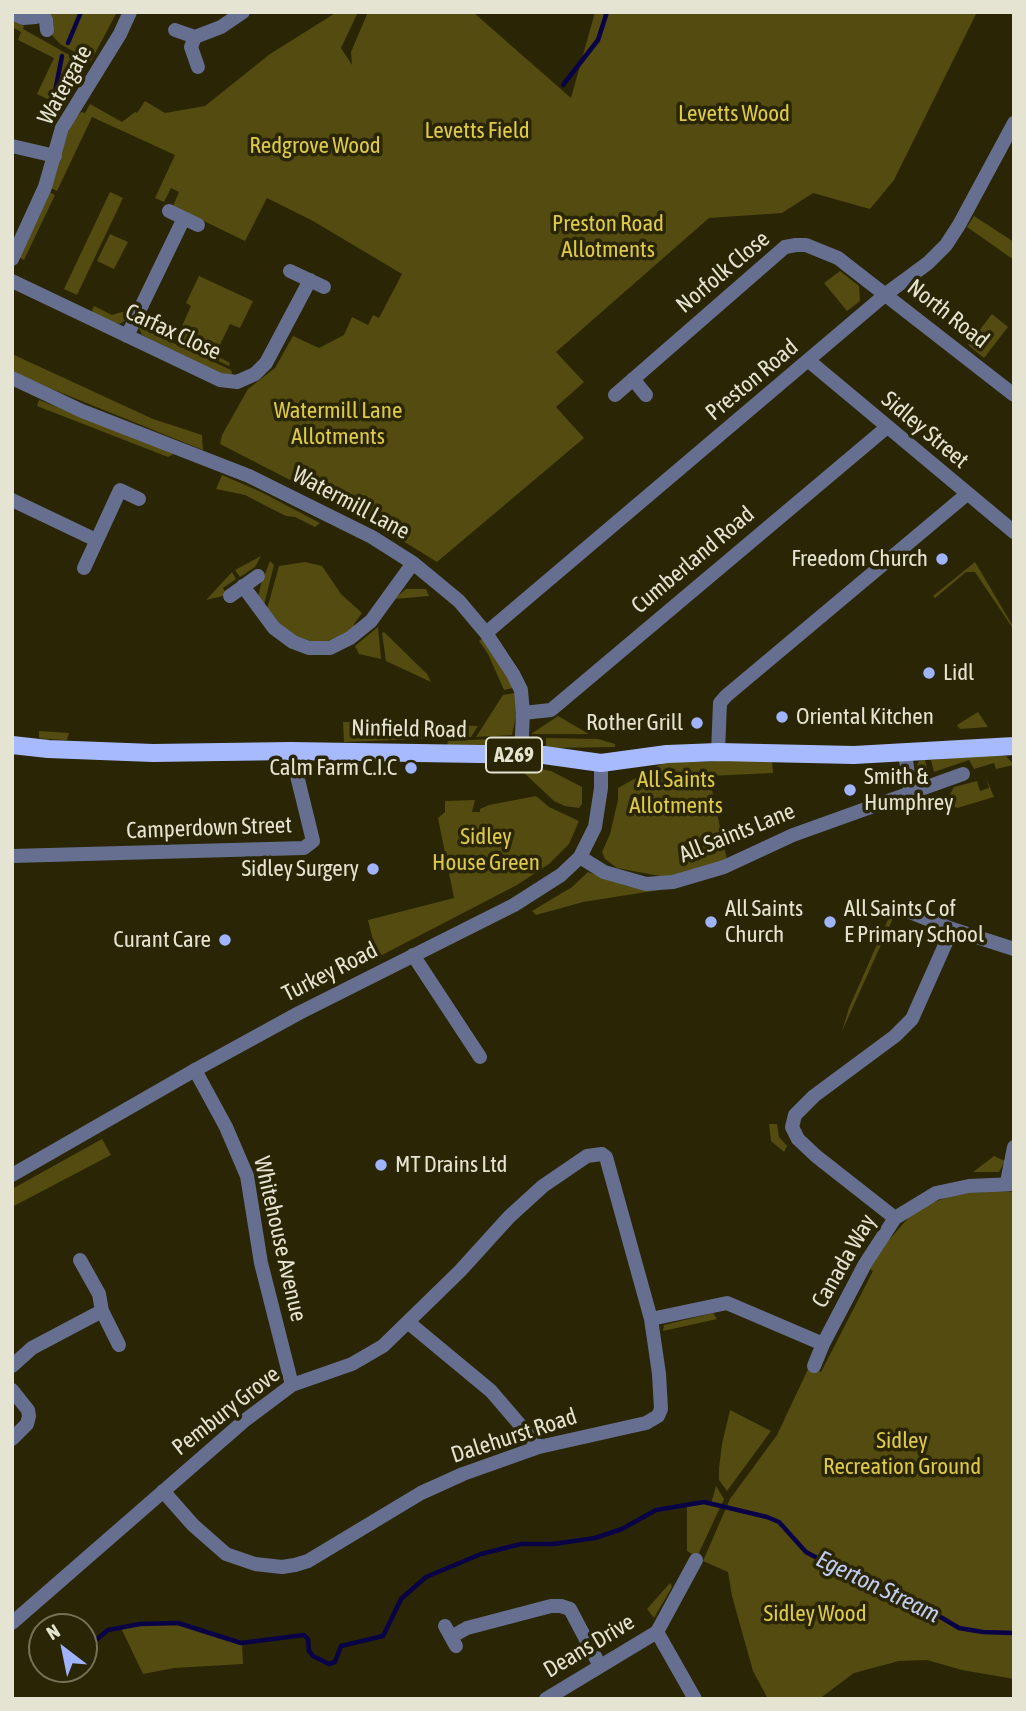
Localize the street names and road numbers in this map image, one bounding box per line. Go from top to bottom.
street label: Watergate [32,40,98,130]
street label: Norfolk Close [671,225,775,319]
street label: North Road [902,274,994,354]
street label: Carfax Close [121,298,225,366]
street label: Preston Road [700,333,804,427]
street label: Sidley Street [876,386,974,474]
street label: Watermill Lane [288,461,414,545]
street label: Cumberland Road [626,501,760,619]
street label: Ninfield Road [351,714,467,744]
road number: A269 [486,738,542,772]
street label: All Saints Lane [675,797,799,869]
street label: Camperdown Street [126,811,292,845]
street label: Turkey Road [278,936,382,1008]
street label: Whitehouse Avenue [248,1154,312,1324]
street label: Canada Way [806,1209,882,1313]
street label: Pembury Grove [167,1361,285,1461]
street label: Dalehurst Road [448,1403,580,1469]
street label: Deans Drive [539,1608,639,1684]

